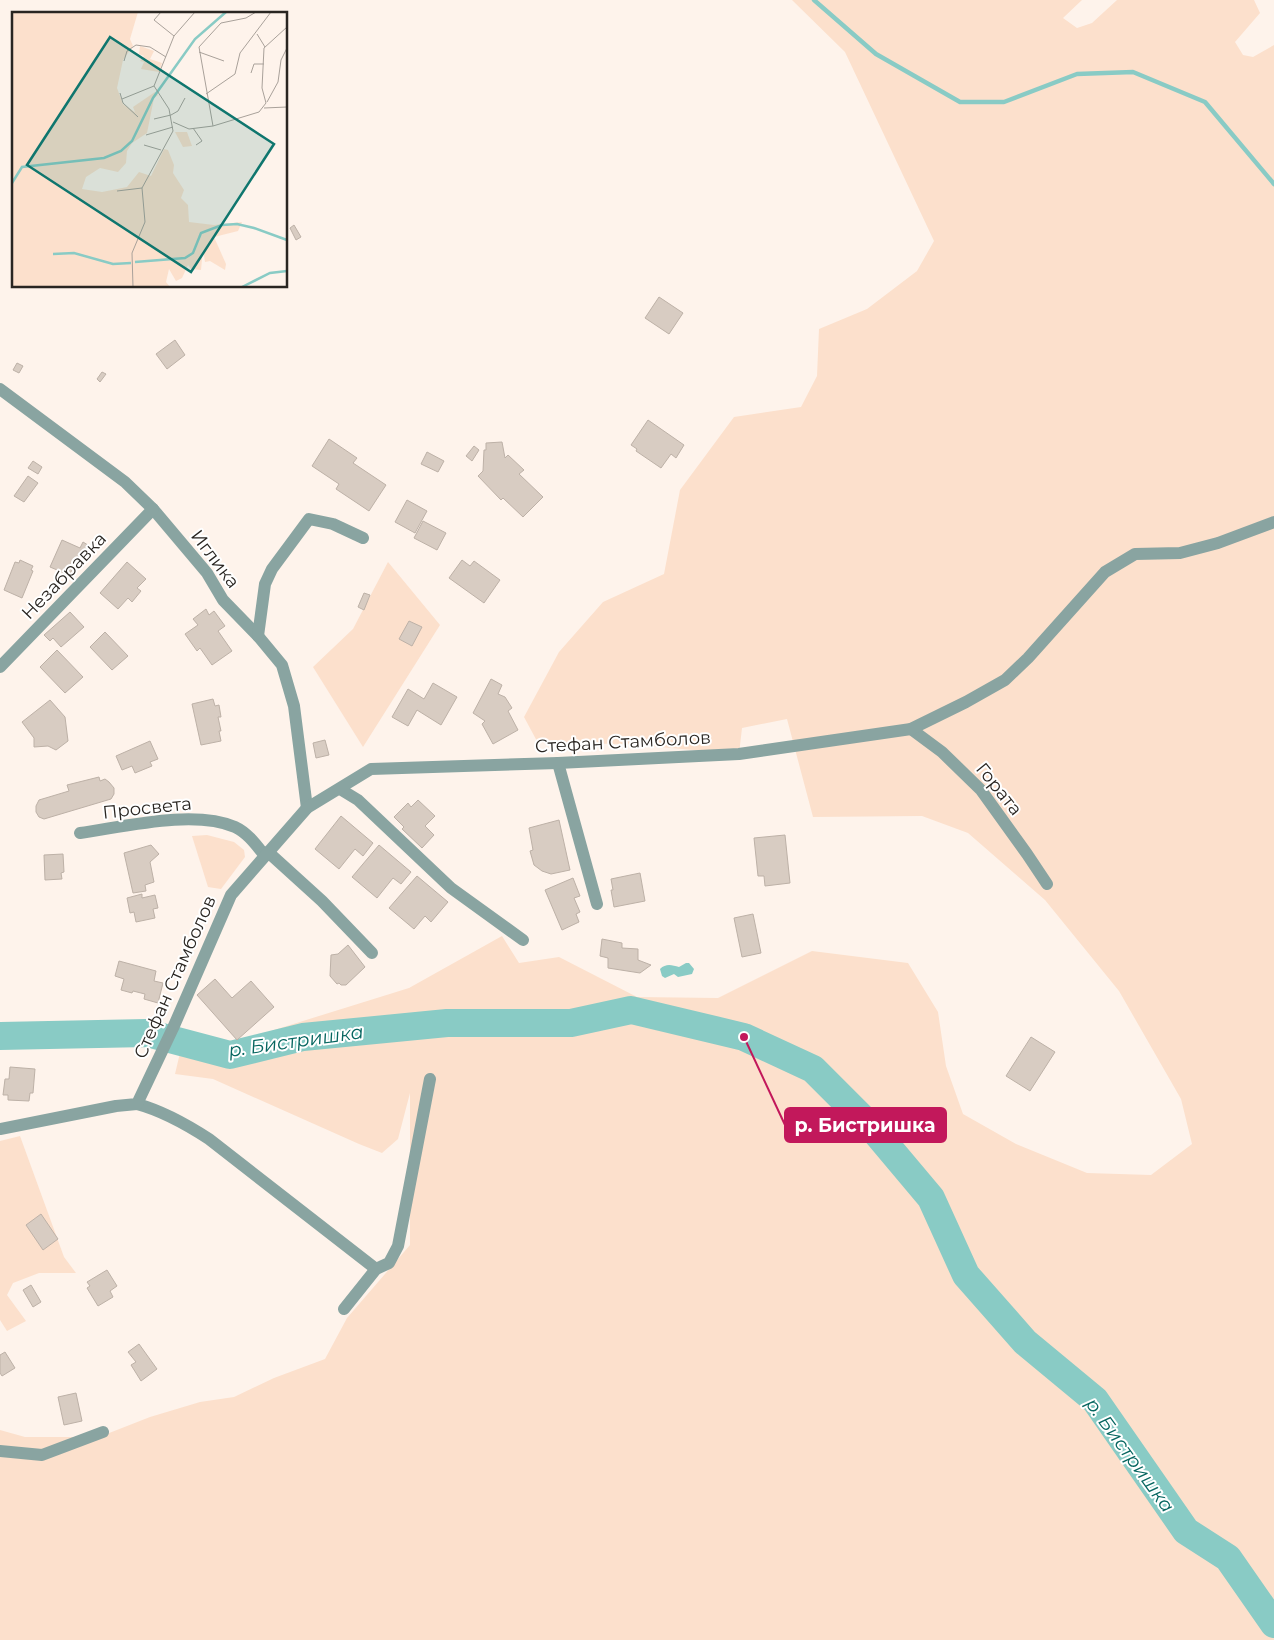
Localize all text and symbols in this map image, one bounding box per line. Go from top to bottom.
inset map [12,12,288,288]
street label: Иглика [186,525,244,593]
street label: Незабравка [17,528,111,624]
street label: Стефан Стамболов [534,726,712,758]
street label: Гората [971,758,1027,820]
street label: Просвета [101,792,193,824]
street label: Стефан Стамболов [129,892,221,1062]
water label: р. Бистришка [227,1020,365,1062]
callout: р. Бистришка [785,1108,946,1142]
text: р. Бистришка [795,1114,935,1137]
water label: р. Бистришка [1081,1393,1179,1517]

